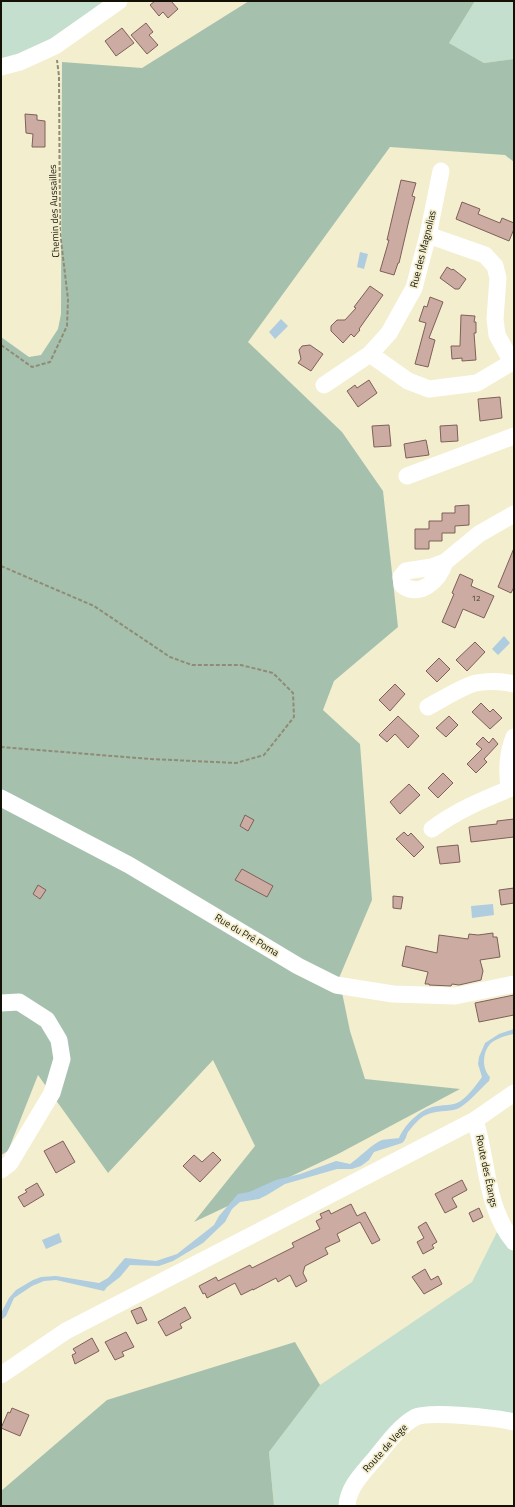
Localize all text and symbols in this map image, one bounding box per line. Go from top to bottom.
street label: Chemin des Aussailles [45,164,63,258]
street label: Rue des Magnolias [406,208,440,289]
house number: 12 [472,592,480,604]
street label: Rue du Pré Poma [212,910,282,960]
street label: Route des Étangs [472,1133,502,1209]
street label: Route de Vege [359,1420,411,1476]

